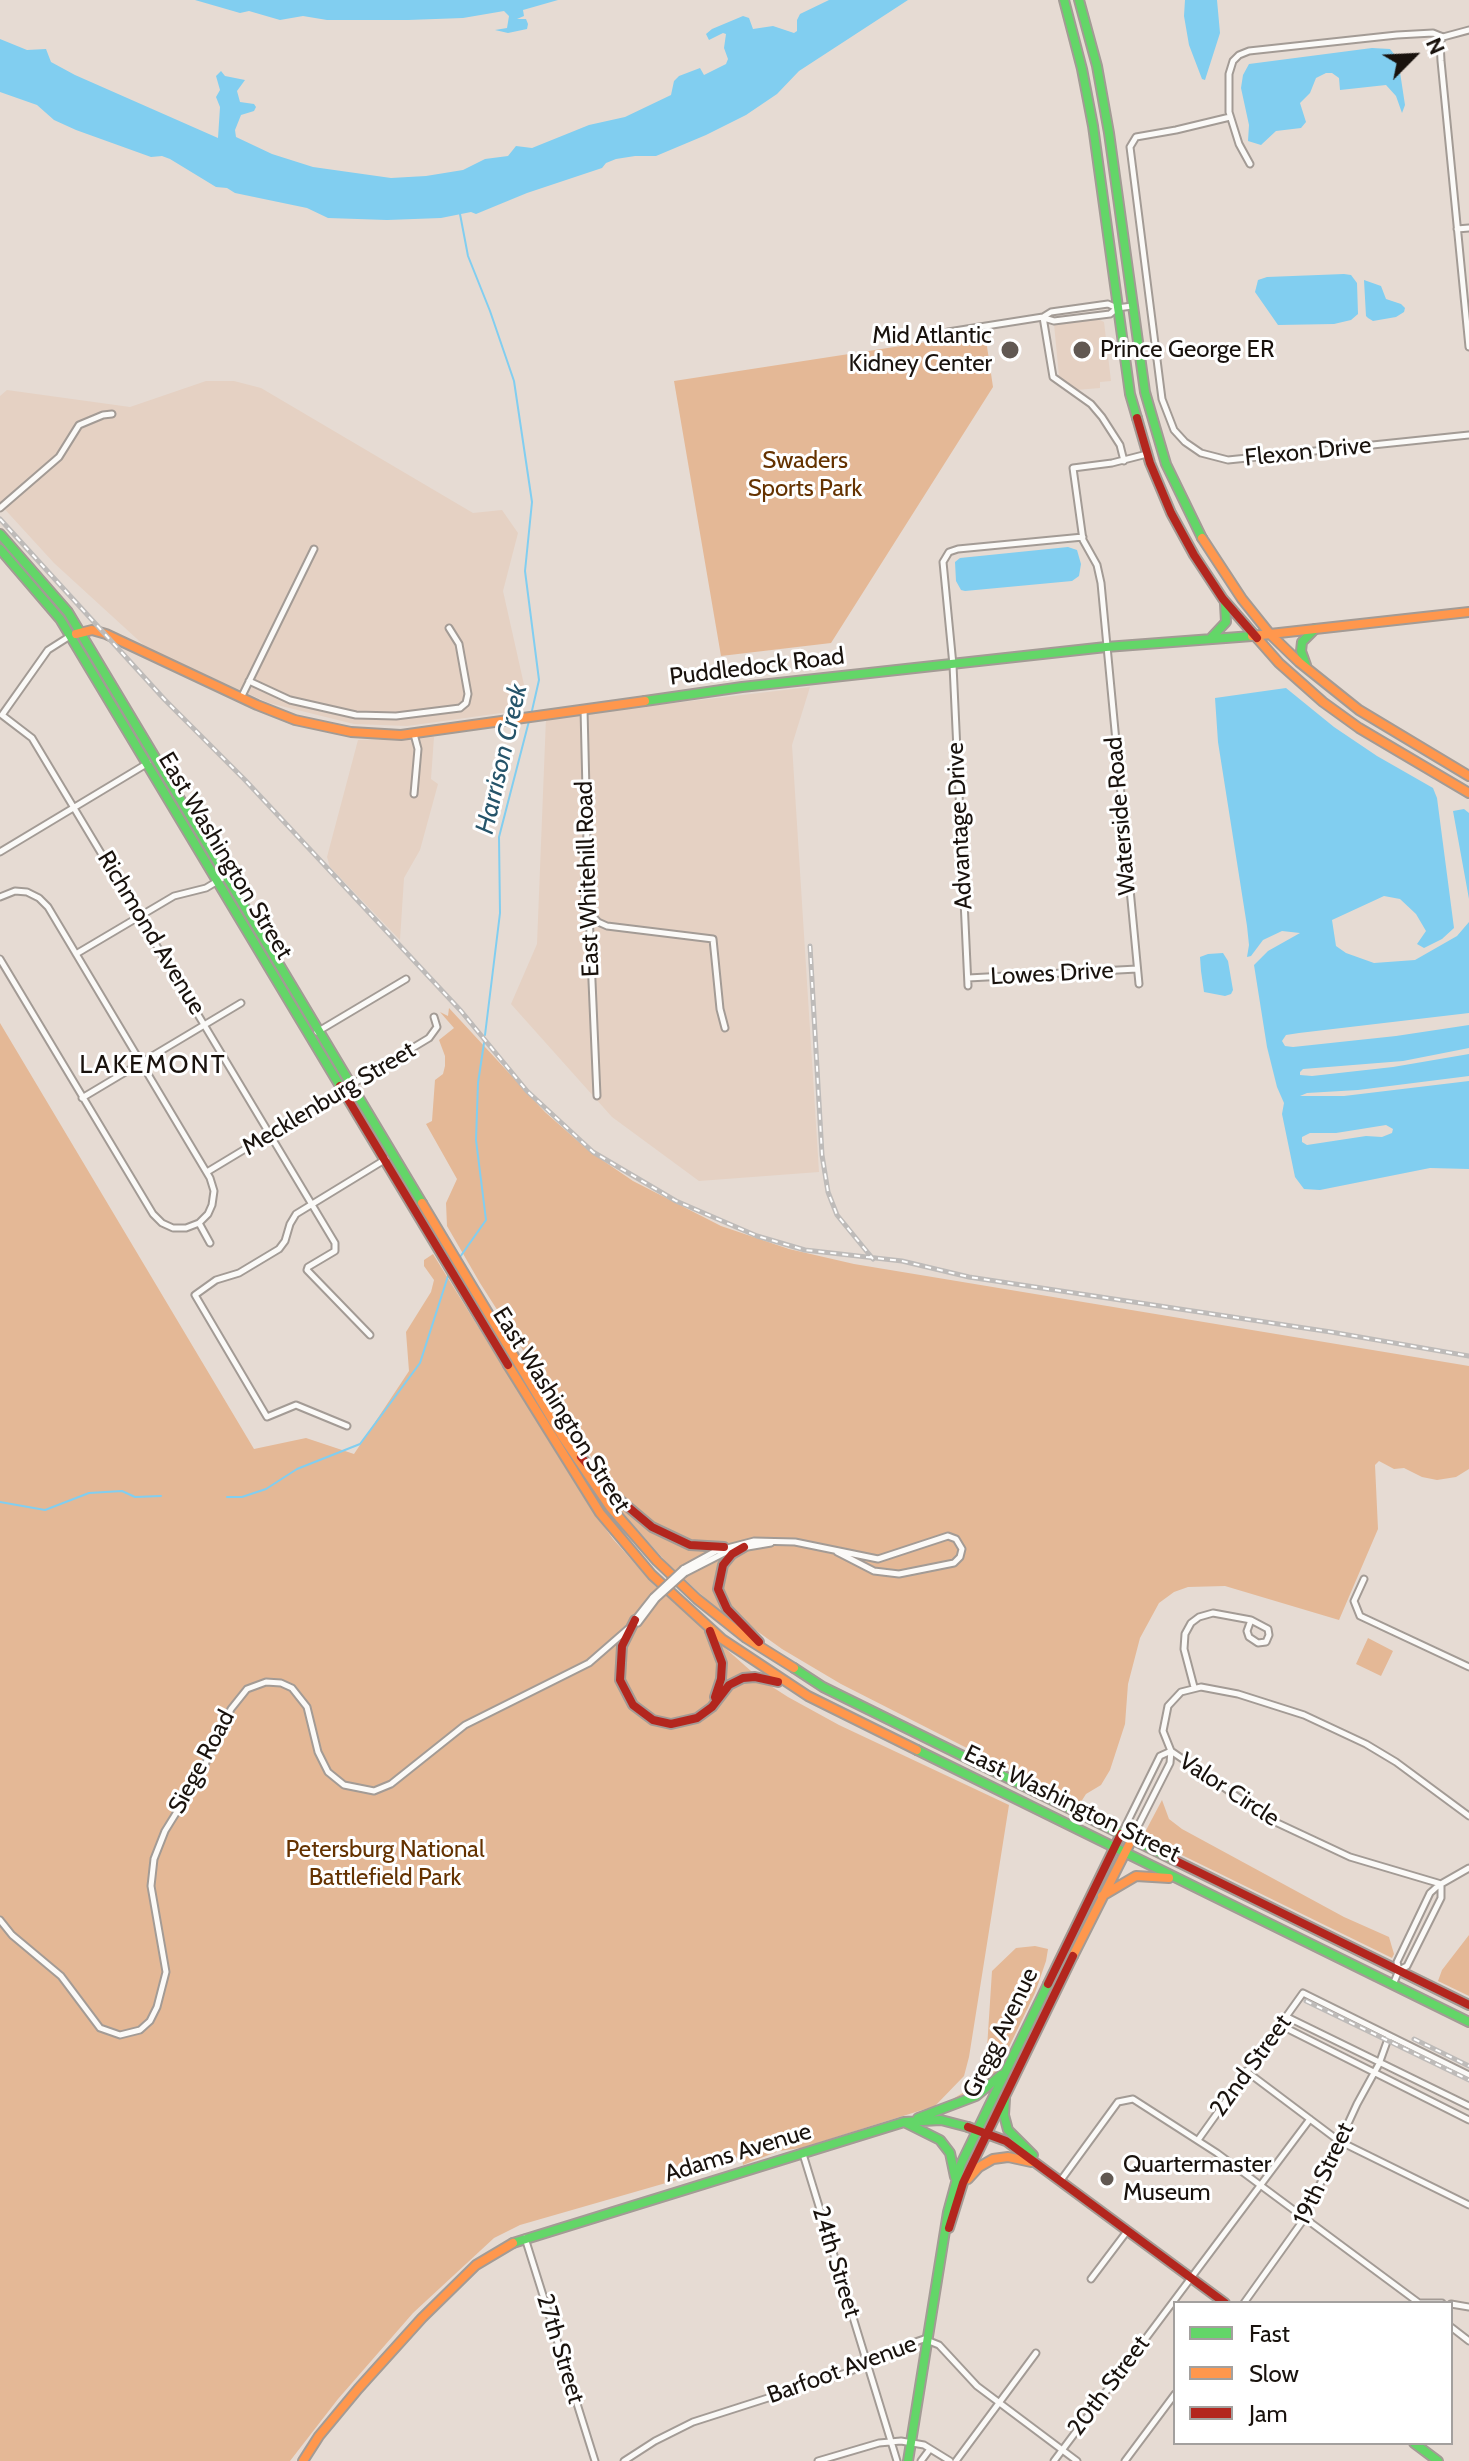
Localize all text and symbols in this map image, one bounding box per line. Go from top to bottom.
north arrow [1373,16,1453,96]
text: N [1420,33,1451,59]
place label: Mid Atlantic Kidney Center [849,322,992,378]
place label: Prince George ER [1100,336,1274,364]
marker: Mid Atlantic Kidney Center [999,339,1021,361]
marker: Prince George ER [1071,339,1093,361]
street label: Flexon Drive [1243,431,1373,473]
park label: Swaders Sports Park [748,447,862,503]
street label: Puddledock Road [668,642,846,692]
water label: Harrison Creek [470,681,534,837]
street label: Waterside Road [1100,736,1142,896]
street label: Advantage Drive [941,742,979,910]
street label: East Washington Street [152,747,298,965]
street label: East Whitehill Road [570,780,606,978]
street label: Richmond Avenue [91,846,211,1020]
street label: Lowes Drive [990,956,1114,992]
street label: Mecklenburg Street [237,1036,421,1162]
district label: LAKEMONT [79,1049,227,1081]
street label: East Washington Street [486,1302,636,1518]
street label: Siege Road [163,1705,241,1819]
street label: East Washington Street [959,1739,1185,1869]
street label: Valor Circle [1174,1747,1284,1833]
park label: Petersburg National Battlefield Park [285,1836,485,1892]
street label: Gregg Avenue [957,1963,1045,2103]
street label: 22nd Street [1204,2009,1298,2123]
street label: Adams Avenue [661,2117,815,2189]
street label: 19th Street [1288,2118,1360,2230]
place label: Quartermaster Museum [1123,2151,1271,2207]
marker: Quartermaster Museum [1098,2170,1116,2188]
street label: 24th Street [805,2203,867,2321]
street label: 27th Street [530,2291,590,2407]
legend [1173,2301,1453,2445]
text: Fast [1249,2319,1290,2348]
street label: Barfoot Avenue [763,2330,921,2410]
street label: 20th Street [1062,2330,1156,2442]
text: Slow [1249,2359,1299,2388]
text: Jam [1249,2399,1287,2428]

